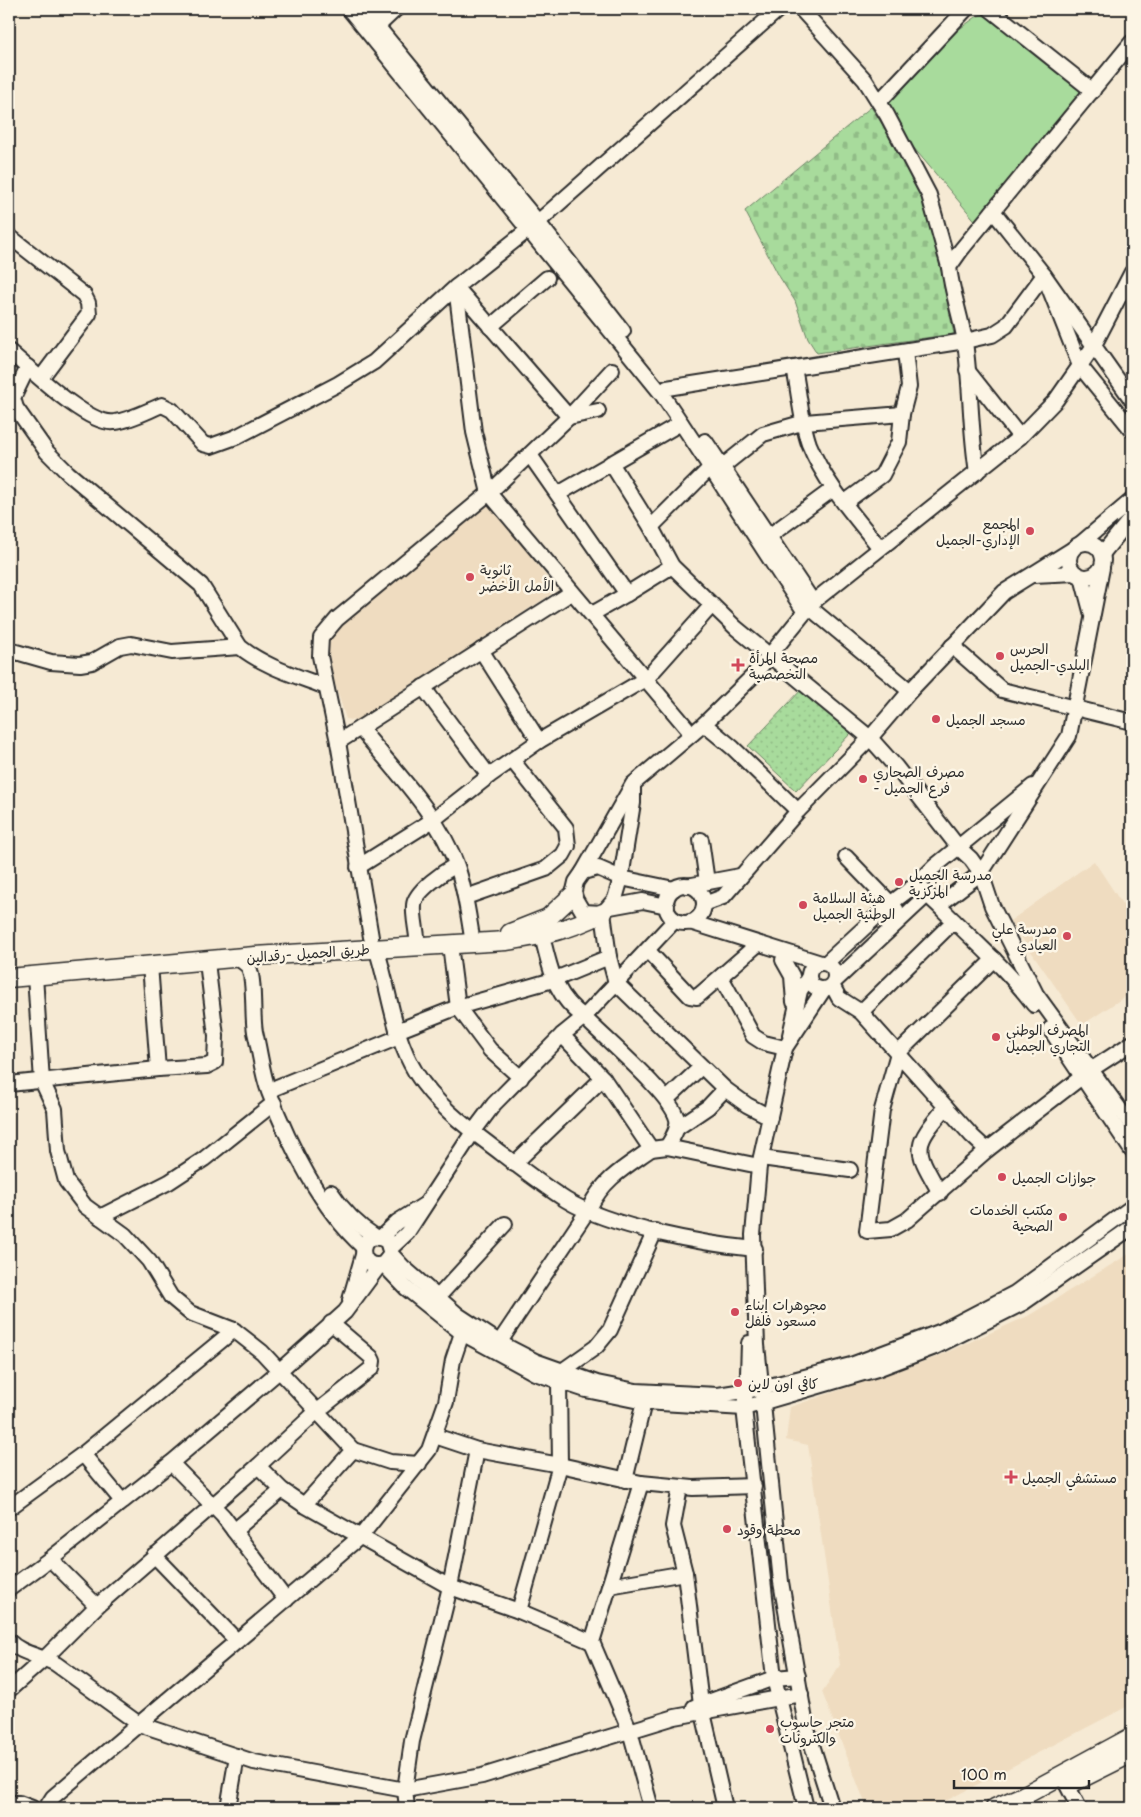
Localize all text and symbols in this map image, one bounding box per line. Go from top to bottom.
place label: المجمع الإداري-الجميل [936,513,1020,551]
marker: المجمع الإداري-الجميل [1024,525,1036,537]
place label: ثانوية الأمل الأخضر [479,559,554,596]
marker: ثانوية الأمل الأخضر [464,571,476,583]
place label: الحرس البلدي-الجميل [1010,638,1090,676]
place label: مصحة المرأة التخصصية [749,647,818,684]
marker: الحرس البلدي-الجميل [994,650,1006,662]
marker: مصحة المرأة التخصصية [731,658,745,672]
place label: مسجد الجميل [946,709,1026,730]
marker: مسجد الجميل [930,713,942,725]
place label: مصرف الصحاري - فرع الجميل [873,761,965,799]
marker: مصرف الصحاري - فرع الجميل [857,773,869,785]
place label: مدرسة الجميل المركزية [909,864,992,901]
marker: مدرسة الجميل المركزية [893,876,905,888]
place label: هيئة السلامة الوطنية الجميل [813,887,895,924]
marker: هيئة السلامة الوطنية الجميل [797,899,809,911]
place label: مدرسة علي العيادي [992,918,1057,956]
marker: مدرسة علي العيادي [1061,930,1073,942]
street label: طريق الجميل -رقدالين [246,938,370,968]
place label: المصرف الوطني التجاري الجميل [1006,1019,1090,1057]
marker: المصرف الوطني التجاري الجميل [990,1031,1002,1043]
place label: جوازات الجميل [1012,1167,1096,1188]
marker: جوازات الجميل [996,1171,1008,1183]
place label: مكتب الخدمات الصحية [970,1199,1053,1236]
marker: مكتب الخدمات الصحية [1057,1211,1069,1223]
place label: مجوهرات إبناء مسعود فلفل [745,1294,827,1331]
marker: مجوهرات إبناء مسعود فلفل [729,1306,741,1318]
place label: كافي اون لاين [748,1373,818,1395]
marker: كافي اون لاين [732,1377,744,1389]
place label: مستشفي الجميل [1022,1467,1117,1491]
marker: مستشفي الجميل [1004,1470,1018,1484]
place label: محطة وقود [737,1519,801,1540]
marker: محطة وقود [721,1523,733,1535]
place label: متجر حاسوب والكترونات [780,1711,854,1748]
marker: متجر حاسوب والكترونات [764,1723,776,1735]
scale bar [954,1757,1088,1789]
text: 100 m [961,1762,1007,1785]

